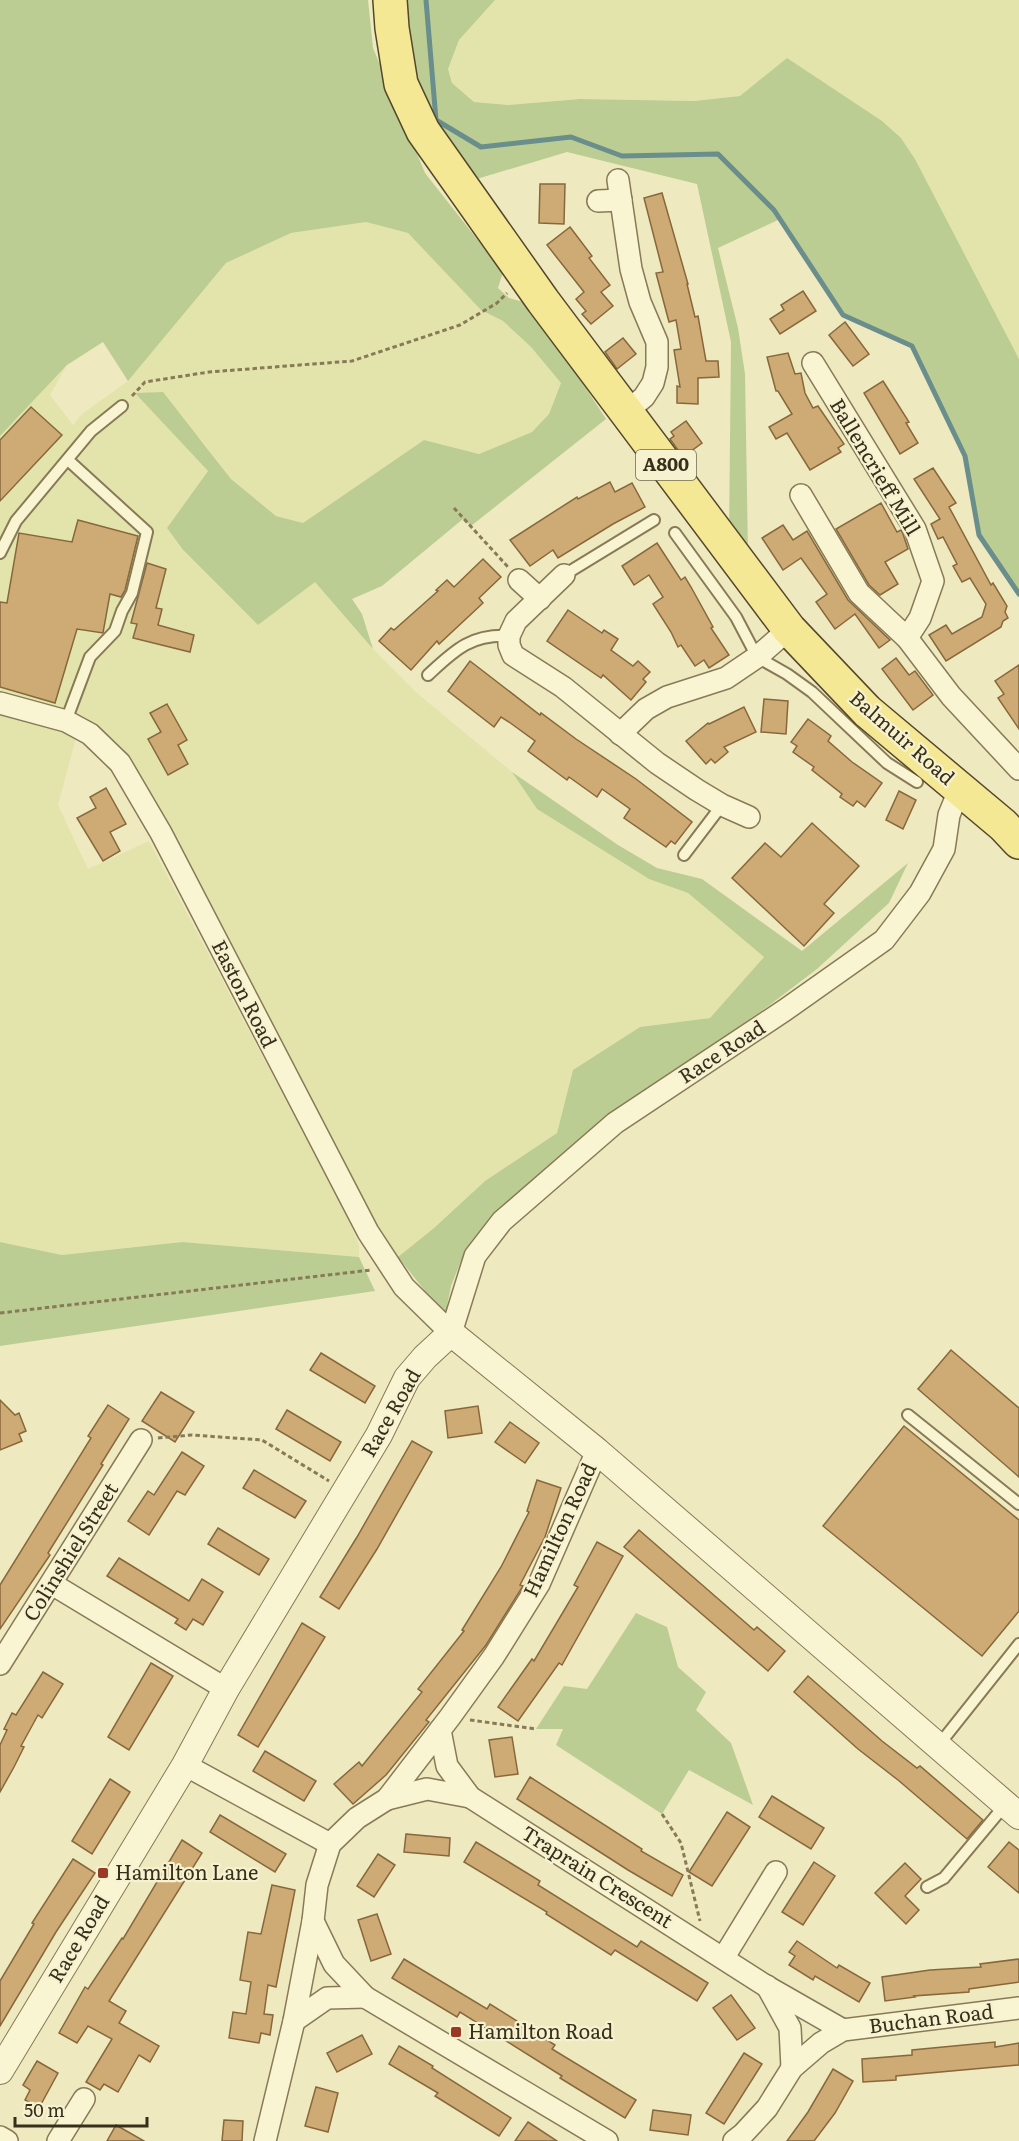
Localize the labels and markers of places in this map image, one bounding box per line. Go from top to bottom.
place label: Hamilton Lane [115,1856,258,1886]
marker: Hamilton Lane [96,1866,110,1880]
place label: Hamilton Road [468,2015,613,2045]
marker: Hamilton Road [449,2025,463,2039]

